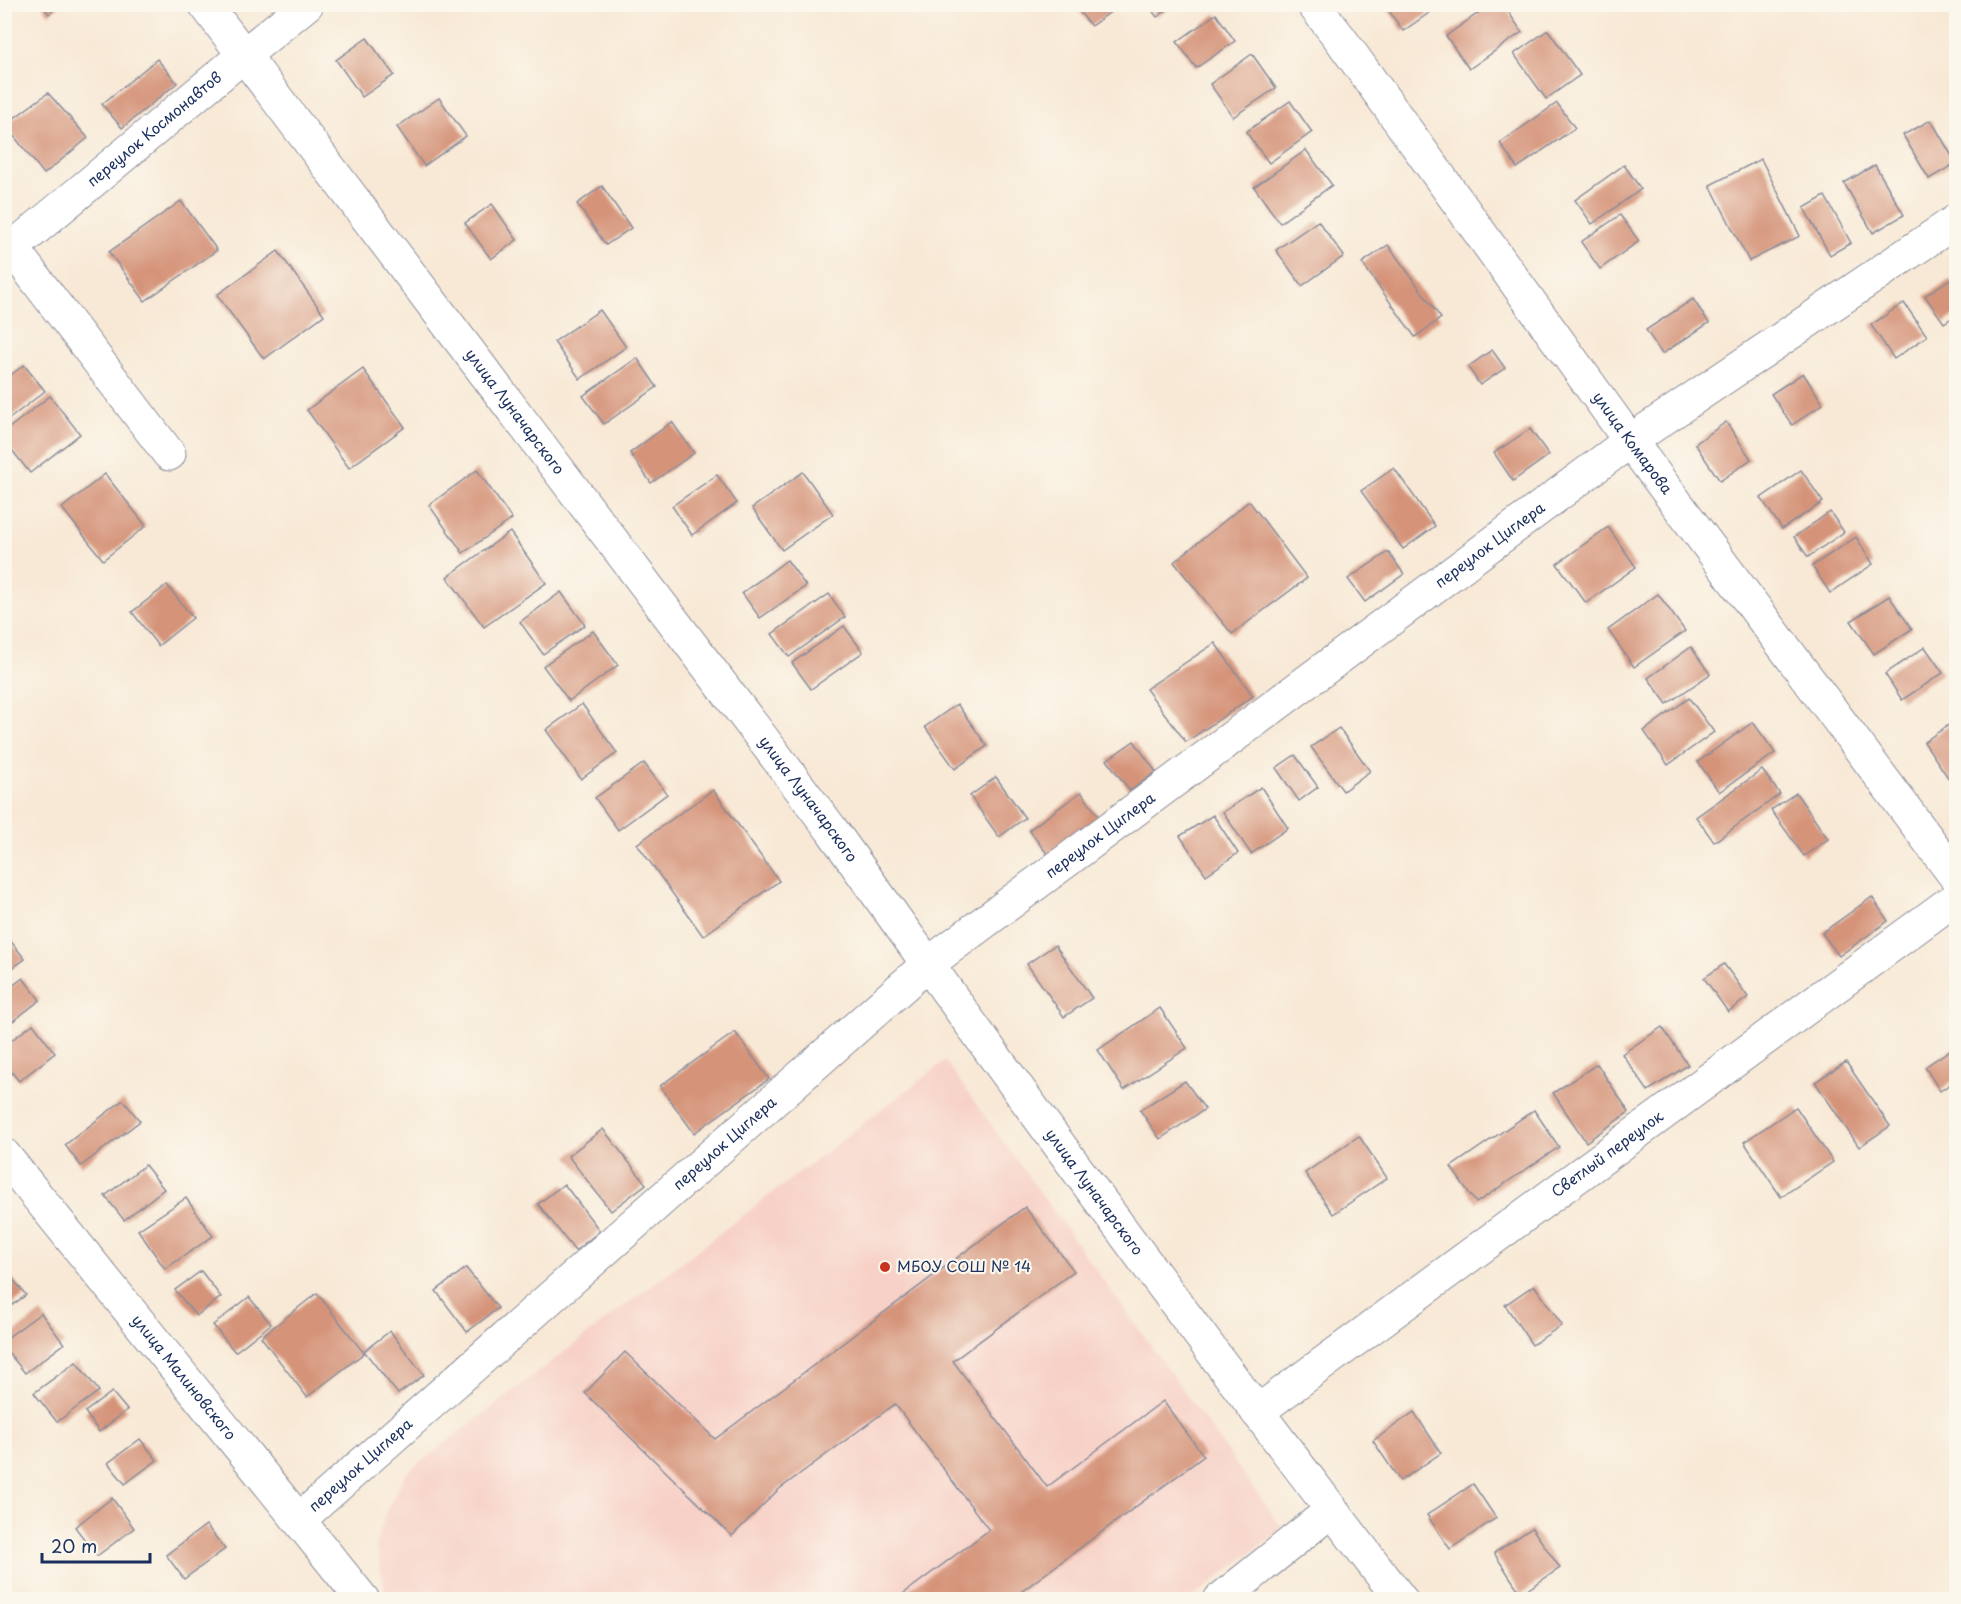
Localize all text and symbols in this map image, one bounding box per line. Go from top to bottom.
street label: переулок Космонавтов [81,65,226,191]
street label: улица Луначарского [460,343,571,479]
street label: улица Комарова [1588,386,1679,499]
street label: переулок Циглера [1429,495,1549,593]
street label: улица Луначарского [754,730,864,866]
street label: переулок Циглера [1040,785,1160,883]
street label: переулок Циглера [667,1090,781,1195]
street label: Светлый переулок [1546,1104,1667,1202]
street label: улица Луначарского [1041,1123,1150,1260]
place label: МБОУ СОШ № 14 [897,1254,1031,1277]
marker: МБОУ СОШ № 14 [878,1260,892,1274]
street label: улица Малиновского [127,1309,243,1444]
street label: переулок Циглера [303,1411,417,1517]
scale bar [42,1526,150,1564]
text: 20 m [51,1532,97,1559]

